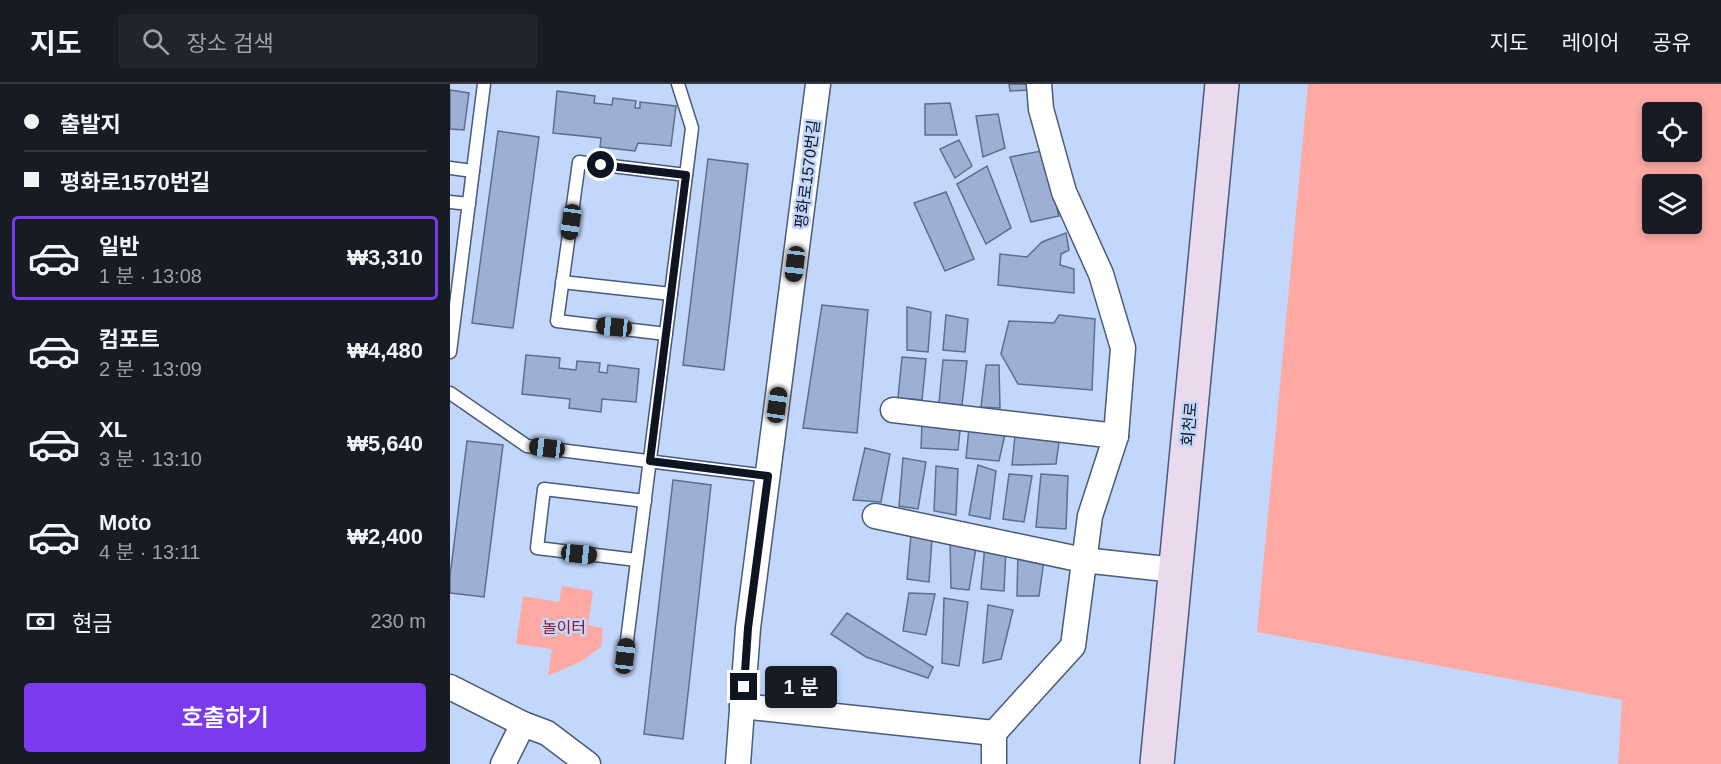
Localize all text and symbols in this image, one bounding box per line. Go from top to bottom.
search box [118,14,538,68]
icon: search [139,25,172,58]
text: 지도 [30,28,82,59]
text: 장소 검색 [187,31,274,56]
text: 지도 [1490,31,1528,54]
text: 레이어 [1561,31,1619,54]
text: 공유 [1652,31,1691,54]
map controls [1642,102,1702,234]
button: locate [1642,102,1702,162]
text: 출발지 [60,112,121,137]
street label: 평화로1570번길 [792,119,823,229]
route start [587,151,614,178]
text: 평화로1570번길 [60,170,210,195]
button: layers [1642,174,1702,234]
car [560,203,582,241]
icon: car [27,231,81,285]
text: 일반 [99,234,139,259]
text: ₩3,310 [347,245,423,270]
car [784,245,806,283]
text: 1 분 · 13:08 [99,265,202,287]
car [595,316,633,338]
icon: car [27,324,81,378]
text: 컴포트 [99,327,160,352]
text: ₩4,480 [347,338,423,363]
text: 2 분 · 13:09 [99,358,202,380]
car [766,386,788,424]
street label: 회천로 [1179,401,1200,447]
icon: car [27,417,81,471]
text: XL [99,417,127,442]
text: ₩5,640 [347,431,423,456]
car [528,437,566,459]
text: 3 분 · 13:10 [99,448,202,470]
icon: car [27,510,81,564]
text: Moto [99,510,152,535]
text: ₩2,400 [347,524,423,549]
text: 4 분 · 13:11 [99,541,200,563]
car [560,543,598,565]
icon: cash [24,605,57,638]
text: 230 m [370,610,426,632]
text: 현금 [72,611,112,636]
park label: 놀이터 [542,619,586,636]
car [614,637,636,675]
callout: 1 분 [765,666,837,708]
route end [730,673,757,700]
text: 1 분 [783,676,819,698]
button: 호출하기 [24,683,426,752]

